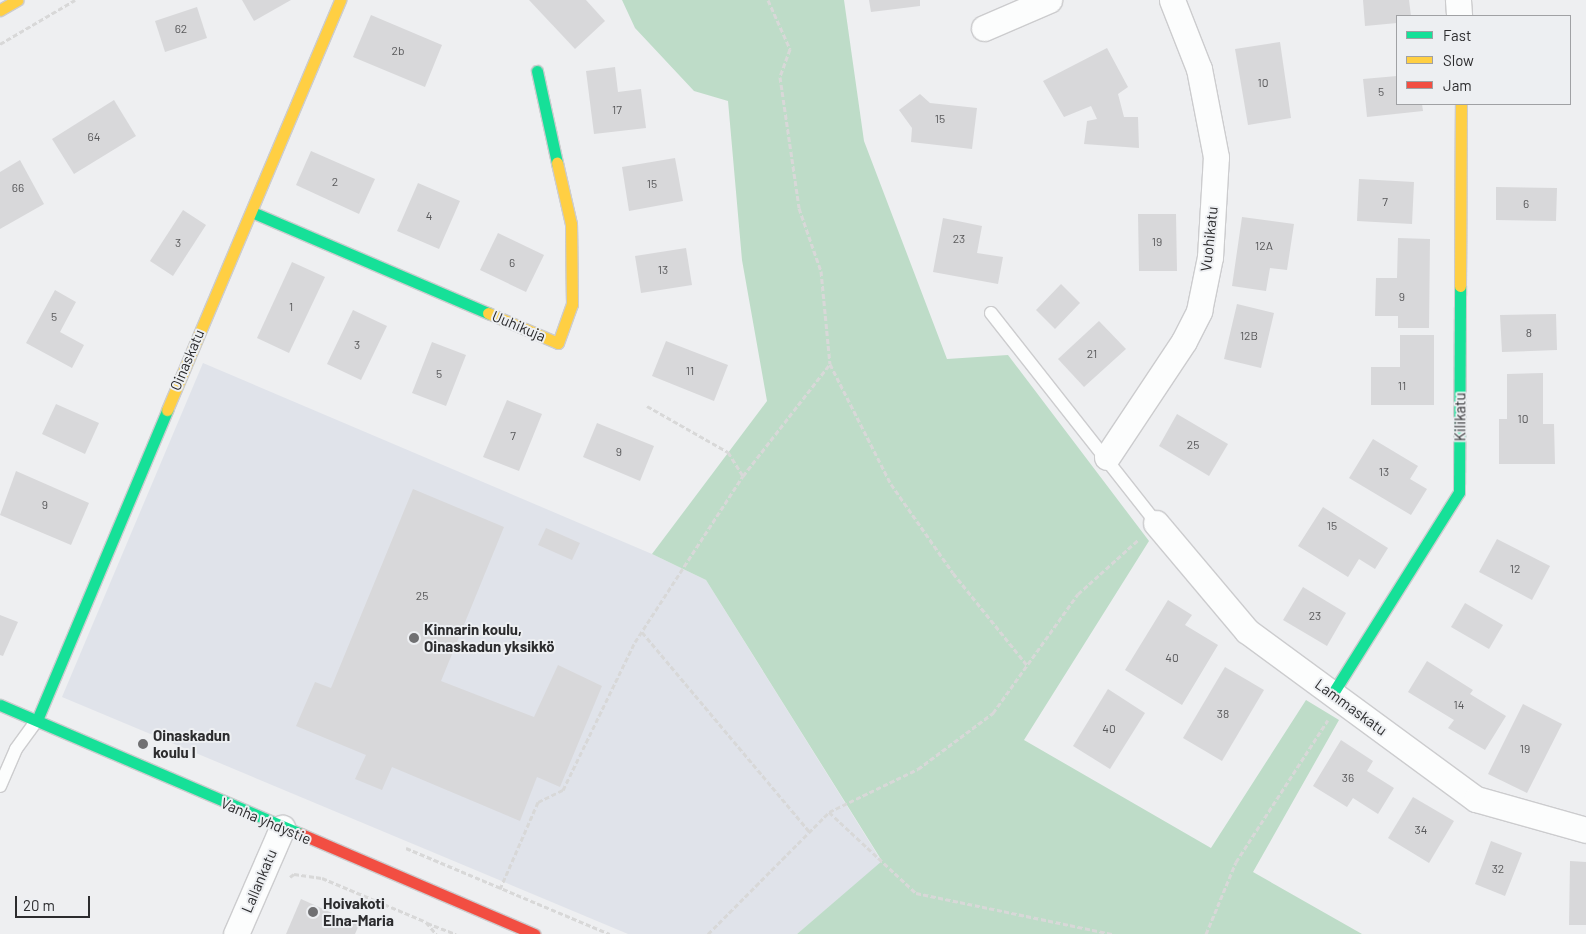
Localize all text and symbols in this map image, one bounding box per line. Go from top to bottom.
legend [1396,15,1571,105]
house number: 62 [175,22,187,36]
text: Fast [1443,26,1471,44]
house number: 2b [392,44,404,58]
text: Slow [1443,51,1474,69]
house number: 10 [1258,76,1268,90]
text: Jam [1443,76,1472,94]
house number: 5 [1378,85,1384,99]
house number: 17 [612,103,622,117]
house number: 15 [935,112,945,126]
house number: 64 [88,130,100,144]
house number: 2 [332,175,338,189]
house number: 15 [647,177,657,191]
house number: 66 [12,181,24,195]
house number: 7 [1382,195,1388,209]
house number: 6 [1523,197,1529,211]
street label: Vuohikatu [1197,206,1221,272]
house number: 4 [426,209,432,223]
house number: 23 [953,232,965,246]
house number: 19 [1152,235,1162,249]
house number: 3 [175,236,181,250]
house number: 12A [1255,239,1273,253]
house number: 6 [509,256,515,270]
house number: 13 [658,263,668,277]
house number: 9 [1399,290,1405,304]
house number: 1 [289,300,293,314]
street label: Uuhikuja [489,307,549,345]
house number: 5 [51,310,57,324]
house number: 8 [1526,326,1532,340]
street label: Oinaskatu [166,327,208,393]
house number: 12B [1240,329,1258,343]
house number: 3 [354,338,360,352]
house number: 21 [1087,347,1097,361]
house number: 11 [686,364,694,378]
house number: 5 [436,367,442,381]
house number: 11 [1398,379,1406,393]
street label: Kilikatu [1451,393,1469,441]
house number: 10 [1518,412,1528,426]
house number: 7 [510,429,516,443]
house number: 25 [1187,438,1199,452]
house number: 9 [616,445,622,459]
house number: 13 [1379,465,1389,479]
house number: 9 [42,498,48,512]
house number: 15 [1327,519,1337,533]
house number: 12 [1510,562,1520,576]
house number: 25 [416,589,428,603]
house number: 23 [1309,609,1321,623]
place label: Kinnarin koulu, Oinaskadun yksikkö [424,620,555,655]
marker: Kinnarin koulu, Oinaskadun yksikkö [408,632,420,644]
house number: 40 [1165,651,1179,665]
street label: Lammaskatu [1312,675,1390,739]
house number: 14 [1454,698,1464,712]
house number: 38 [1217,707,1229,721]
house number: 40 [1102,722,1116,736]
place label: Oinaskadun koulu I [153,726,230,761]
marker: Oinaskadun koulu I [137,738,149,750]
house number: 19 [1520,742,1530,756]
house number: 36 [1342,771,1354,785]
street label: Vanha yhdystie [218,794,314,848]
house number: 34 [1415,823,1427,837]
street label: Lallankatu [238,847,280,915]
house number: 32 [1492,862,1504,876]
scale bar [18,886,92,918]
place label: Hoivakoti Elna-Maria [323,894,394,929]
text: 20 m [23,896,55,914]
marker: Hoivakoti Elna-Maria [307,906,319,918]

